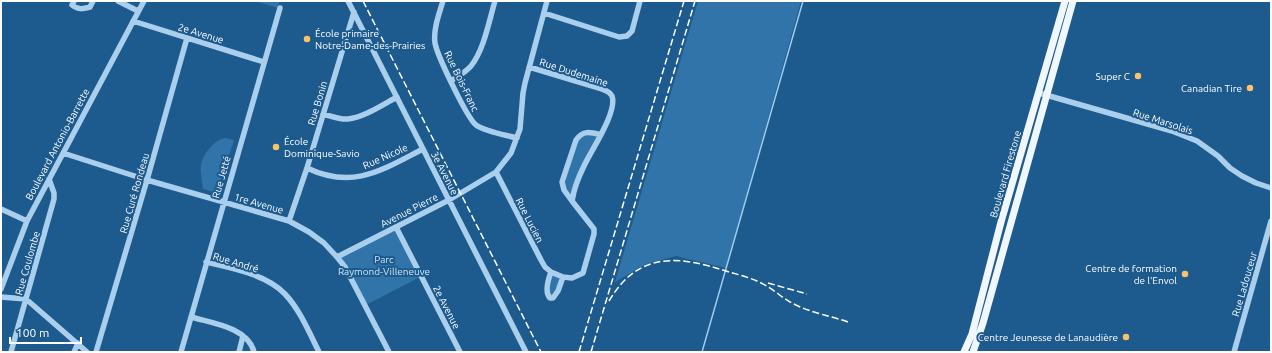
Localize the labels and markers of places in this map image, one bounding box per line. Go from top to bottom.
place label: École primaire Notre-Dame-des-Prairies [315,27,425,51]
marker: École primaire Notre-Dame-des-Prairies [302,34,312,44]
place label: Super C [1095,71,1130,82]
marker: Super C [1133,71,1143,81]
place label: Canadian Tire [1181,83,1242,94]
marker: Canadian Tire [1245,83,1255,93]
place label: École Dominique-Savio [284,135,360,159]
marker: École Dominique-Savio [271,142,281,152]
place label: Centre de formation de l'Envol [1085,263,1177,286]
marker: Centre de formation de l'Envol [1180,269,1190,279]
place label: Centre Jeunesse de Lanaudière [978,332,1118,343]
marker: Centre Jeunesse de Lanaudière [1121,332,1131,342]

